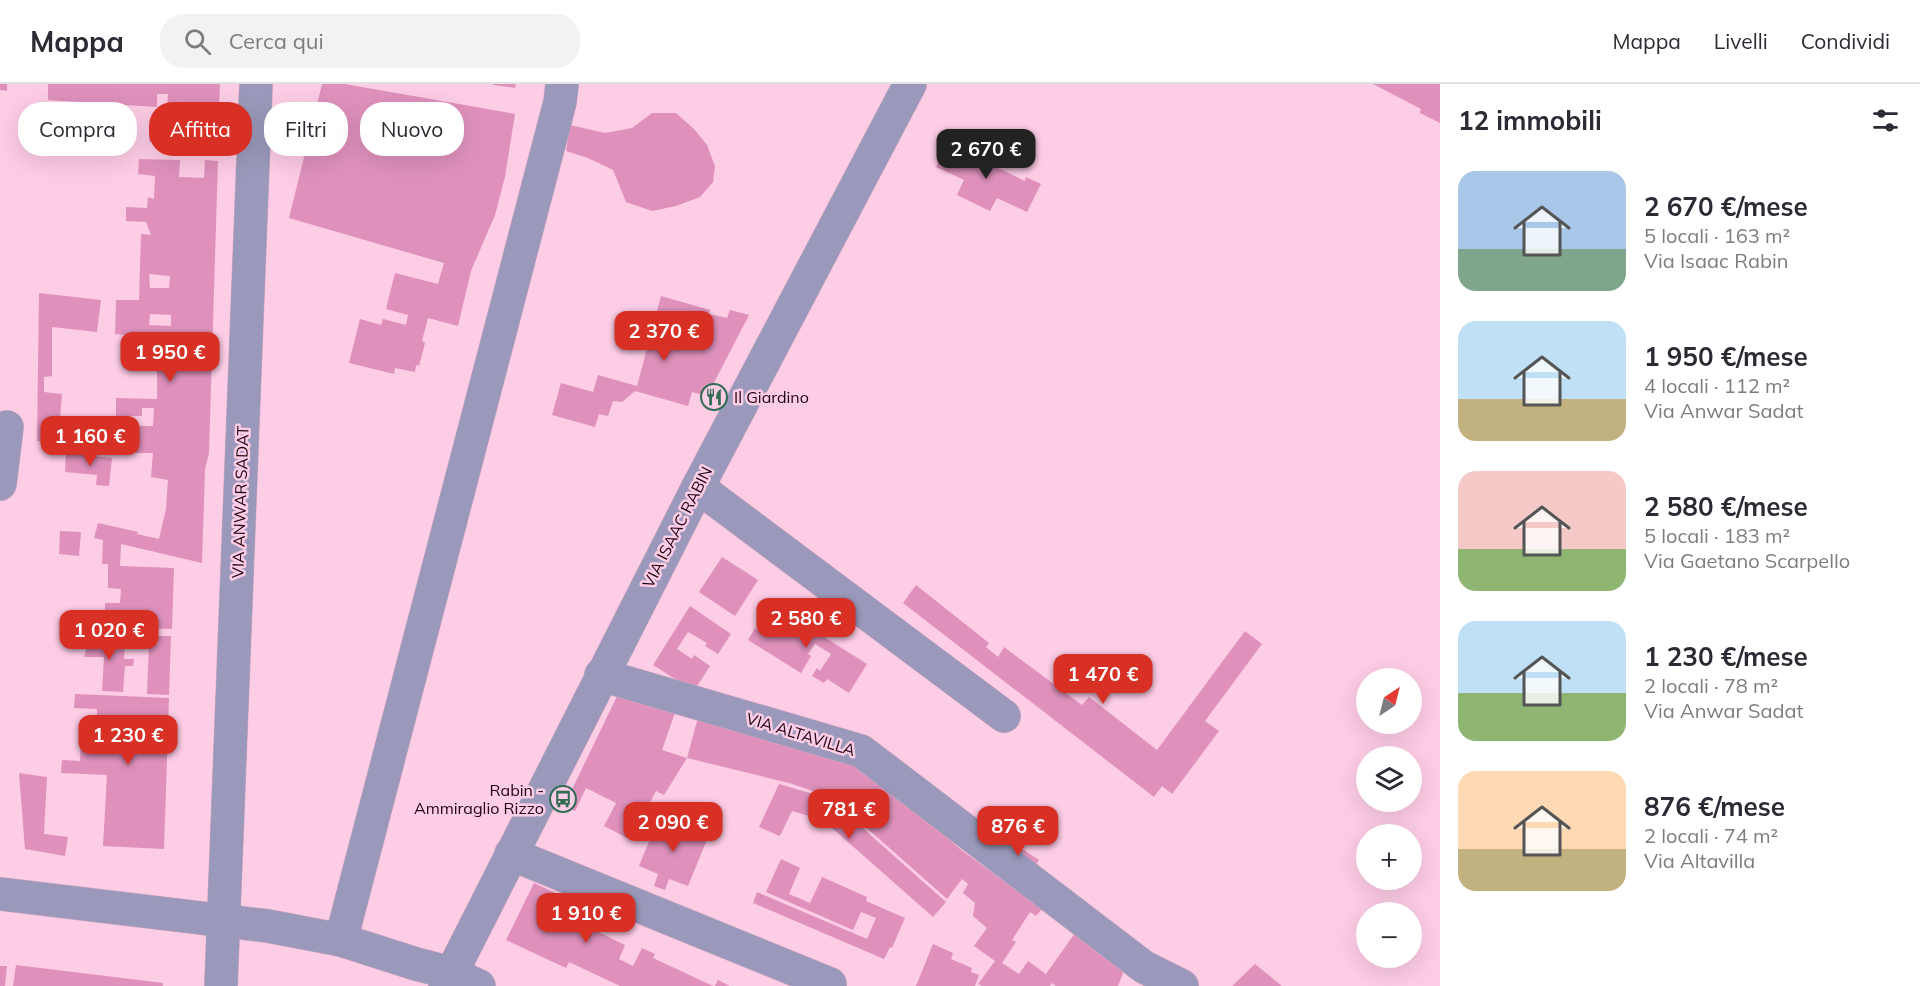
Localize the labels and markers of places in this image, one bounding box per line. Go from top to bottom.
pin: 2 670 € [931,129,1041,180]
pin: 2 370 € [609,311,719,362]
pin: 1 950 € [115,332,225,383]
restaurant icon: Il Giardino [699,382,729,412]
place label: Il Giardino [734,387,809,407]
pin: 1 160 € [35,416,145,467]
pin: 2 580 € [751,598,861,649]
pin: 1 020 € [54,610,164,661]
pin: 1 470 € [1048,654,1158,705]
pin: 1 230 € [73,715,183,766]
place label: Rabin - Ammiraglio Rizzo [414,780,544,818]
bus stop icon: Rabin - Ammiraglio Rizzo [548,784,578,814]
pin: 781 € [807,789,891,840]
pin: 2 090 € [618,802,728,853]
pin: 876 € [976,806,1060,857]
pin: 1 910 € [531,893,641,944]

